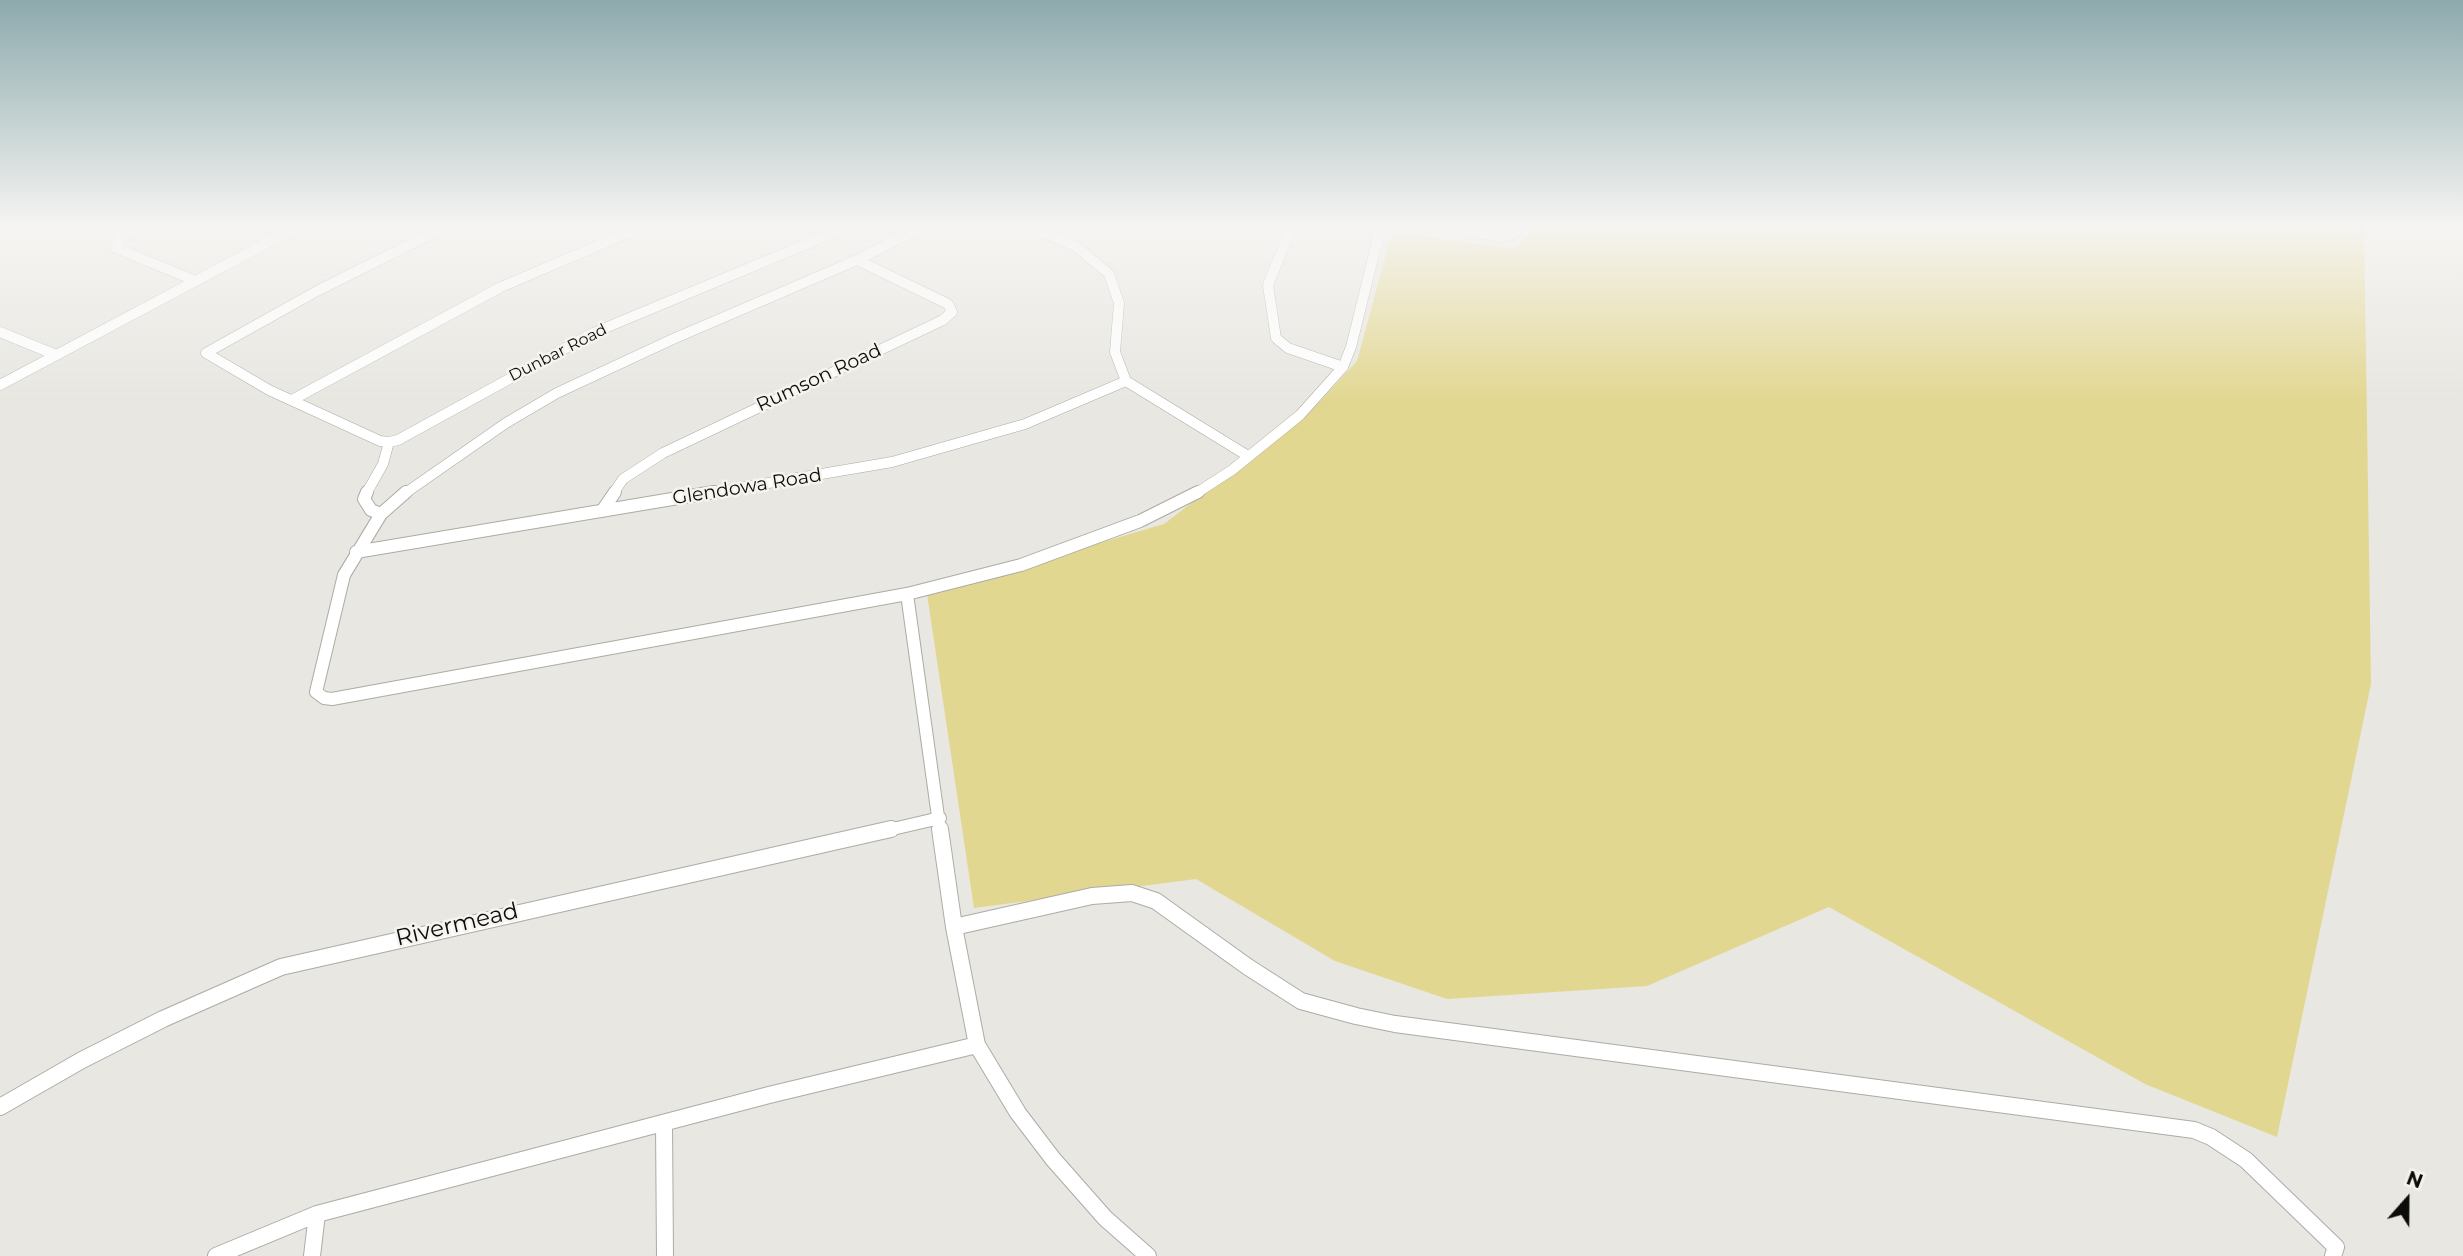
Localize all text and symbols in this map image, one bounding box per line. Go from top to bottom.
street label: Dunbar Road [506,320,610,386]
street label: Rumson Road [753,339,885,417]
street label: Glendowa Road [671,464,823,510]
street label: Rivermead [393,897,521,953]
north arrow [2372,1165,2442,1235]
text: N [2403,1166,2426,1193]

